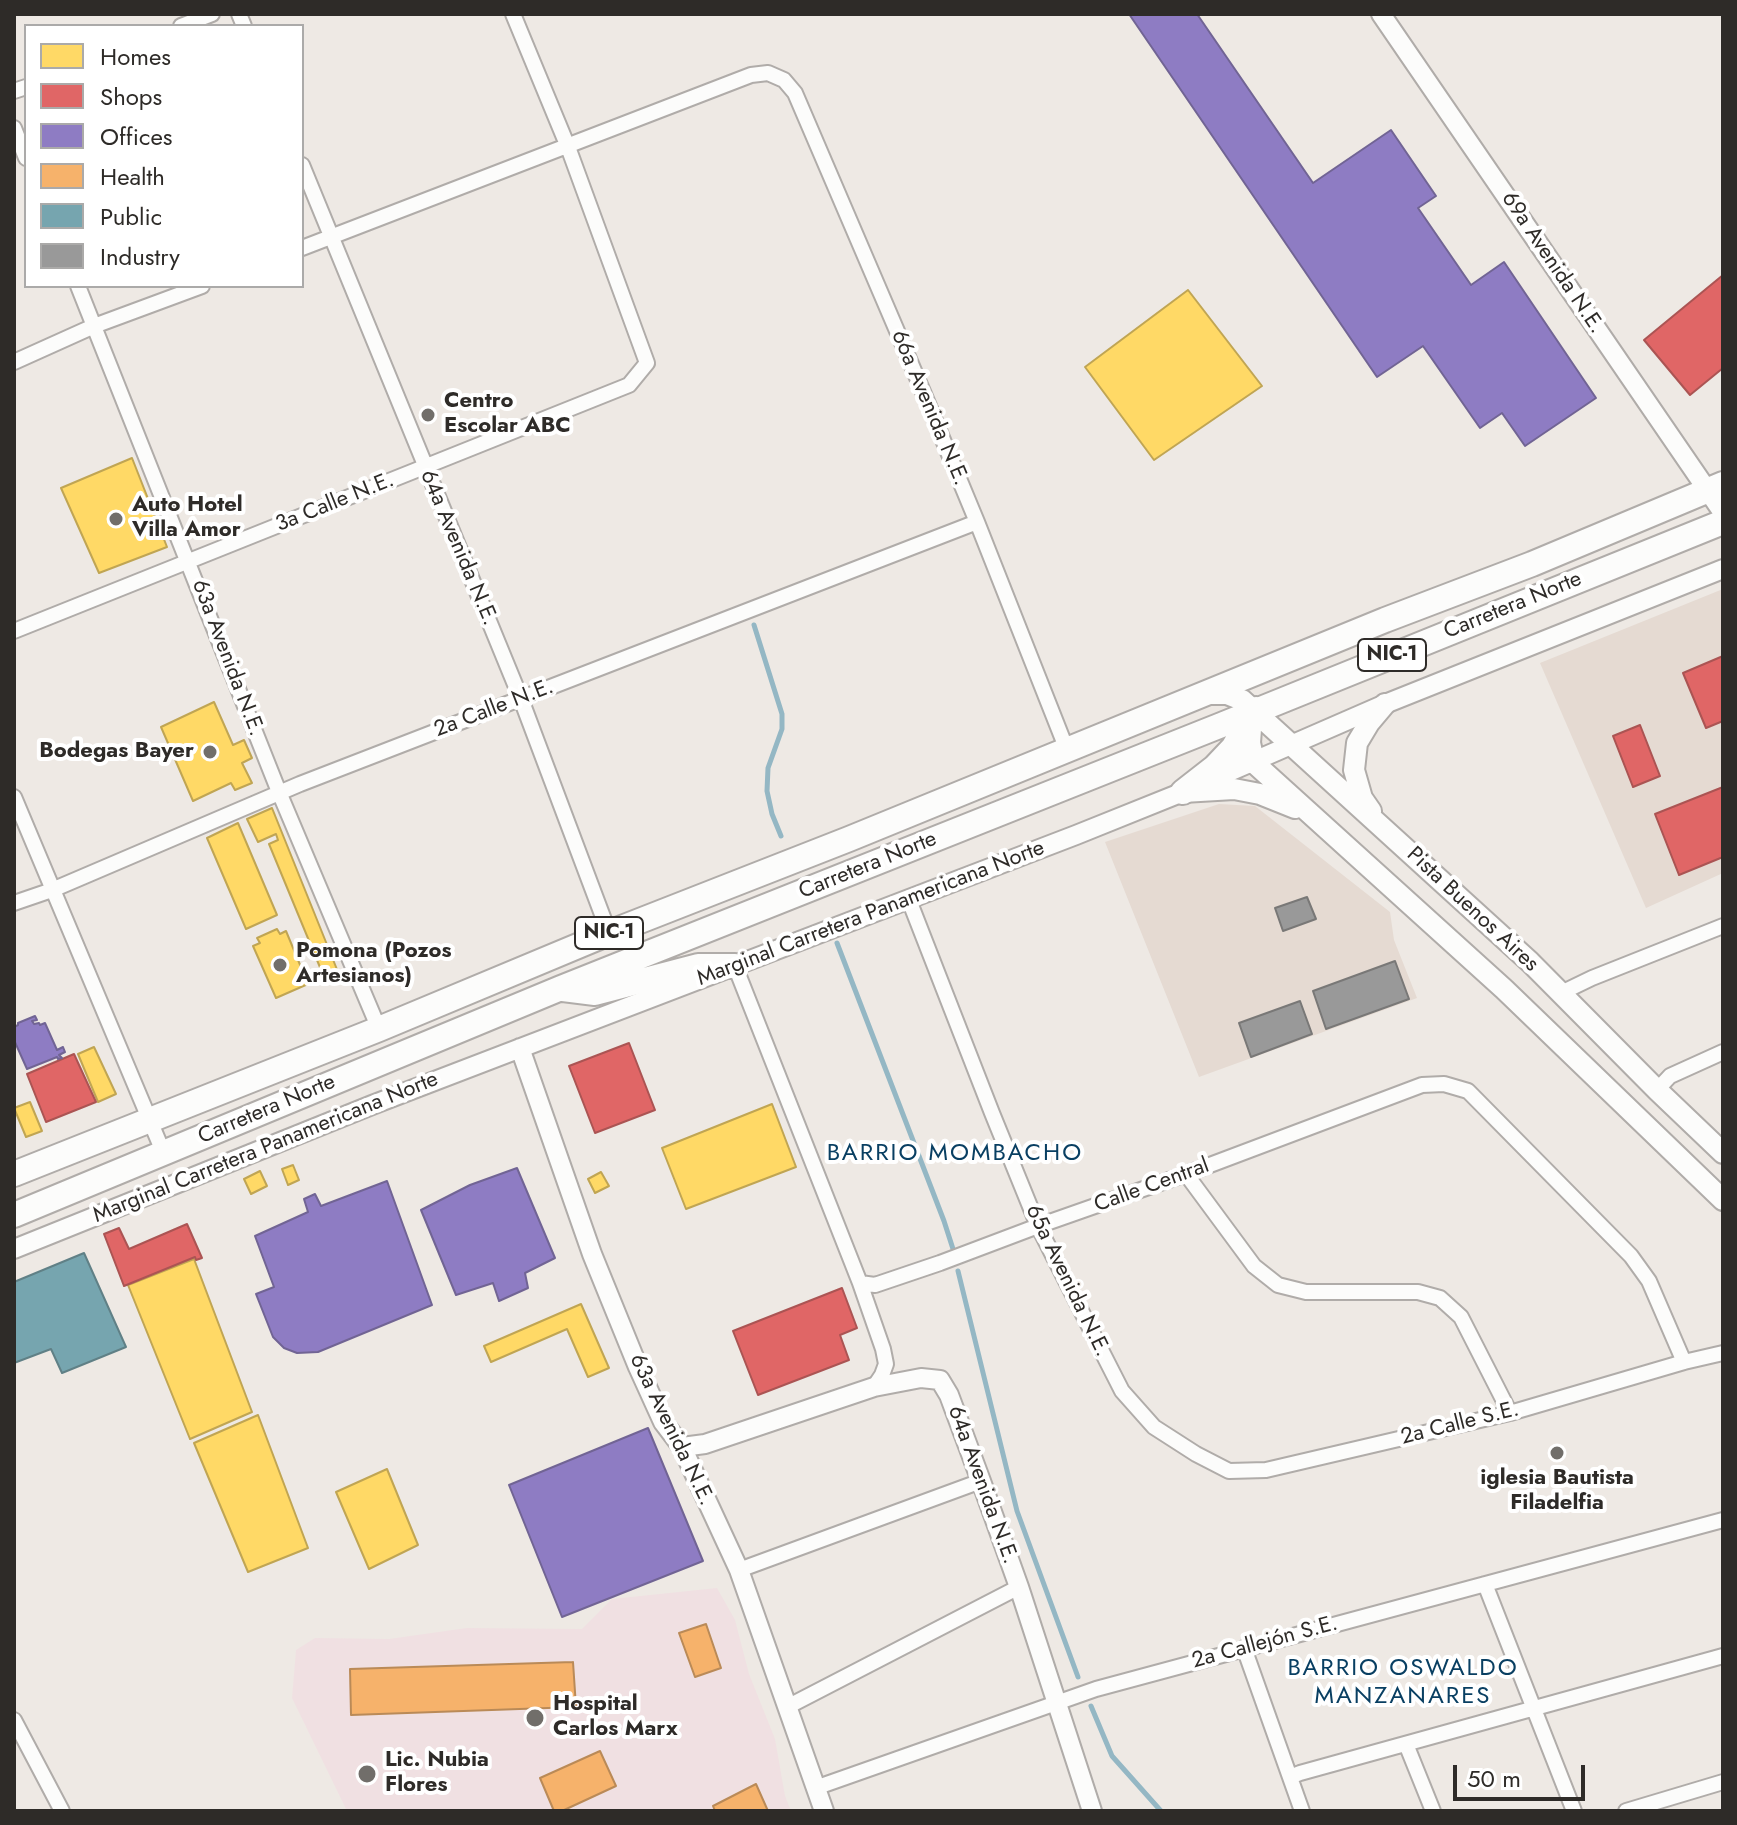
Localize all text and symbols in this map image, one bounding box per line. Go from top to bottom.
legend [24,24,304,288]
text: Homes [100,39,171,74]
text: Shops [100,79,162,114]
text: Offices [100,119,172,154]
text: Health [100,159,165,194]
street label: 69a Avenida N.E. [1495,187,1609,339]
text: Public [100,199,162,234]
text: Industry [100,239,180,274]
street label: 66a Avenida N.E. [884,326,974,490]
place label: Centro Escolar ABC [444,389,571,440]
marker: Centro Escolar ABC [419,406,437,424]
street label: 64a Avenida N.E. [413,466,503,630]
street label: 3a Calle N.E. [272,467,398,539]
place label: Auto Hotel Villa Amor [132,493,243,544]
marker: Auto Hotel Villa Amor [107,510,125,528]
street label: Carretera Norte [1440,566,1586,646]
street label: 63a Avenida N.E. [185,576,269,740]
road number: NIC-1 [1358,639,1426,671]
street label: 2a Calle N.E. [431,674,557,744]
place label: Bodegas Bayer [39,739,194,765]
marker: Bodegas Bayer [201,743,219,761]
street label: Carretera Norte [795,826,941,906]
street label: Marginal Carretera Panamericana Norte [694,835,1048,993]
street label: Pista Buenos Aires [1400,842,1544,978]
road number: NIC-1 [575,917,643,949]
place label: Pomona (Pozos Artesianos) [296,939,452,990]
marker: Pomona (Pozos Artesianos) [271,956,289,974]
street label: Marginal Carretera Panamericana Norte [90,1067,442,1229]
street label: Carretera Norte [195,1069,339,1151]
district label: BARRIO MOMBACHO [827,1140,1083,1168]
street label: Calle Central [1091,1153,1213,1219]
street label: 65a Avenida N.E. [1019,1201,1115,1361]
street label: 63a Avenida N.E. [623,1350,719,1510]
street label: 2a Calle S.E. [1398,1397,1522,1451]
street label: 64a Avenida N.E. [941,1402,1023,1568]
marker: iglesia Bautista Filadelfia [1548,1444,1566,1462]
place label: iglesia Bautista Filadelfia [1480,1466,1634,1518]
street label: 2a Callejón S.E. [1189,1611,1341,1675]
district label: BARRIO OSWALDO MANZANARES [1287,1655,1519,1711]
place label: Hospital Carlos Marx [553,1692,678,1744]
marker: Hospital Carlos Marx [524,1707,546,1729]
place label: Lic. Nubia Flores [385,1748,489,1800]
scale bar [1457,1749,1589,1799]
text: 50 m [1467,1761,1521,1796]
marker: Lic. Nubia Flores [356,1763,378,1785]

